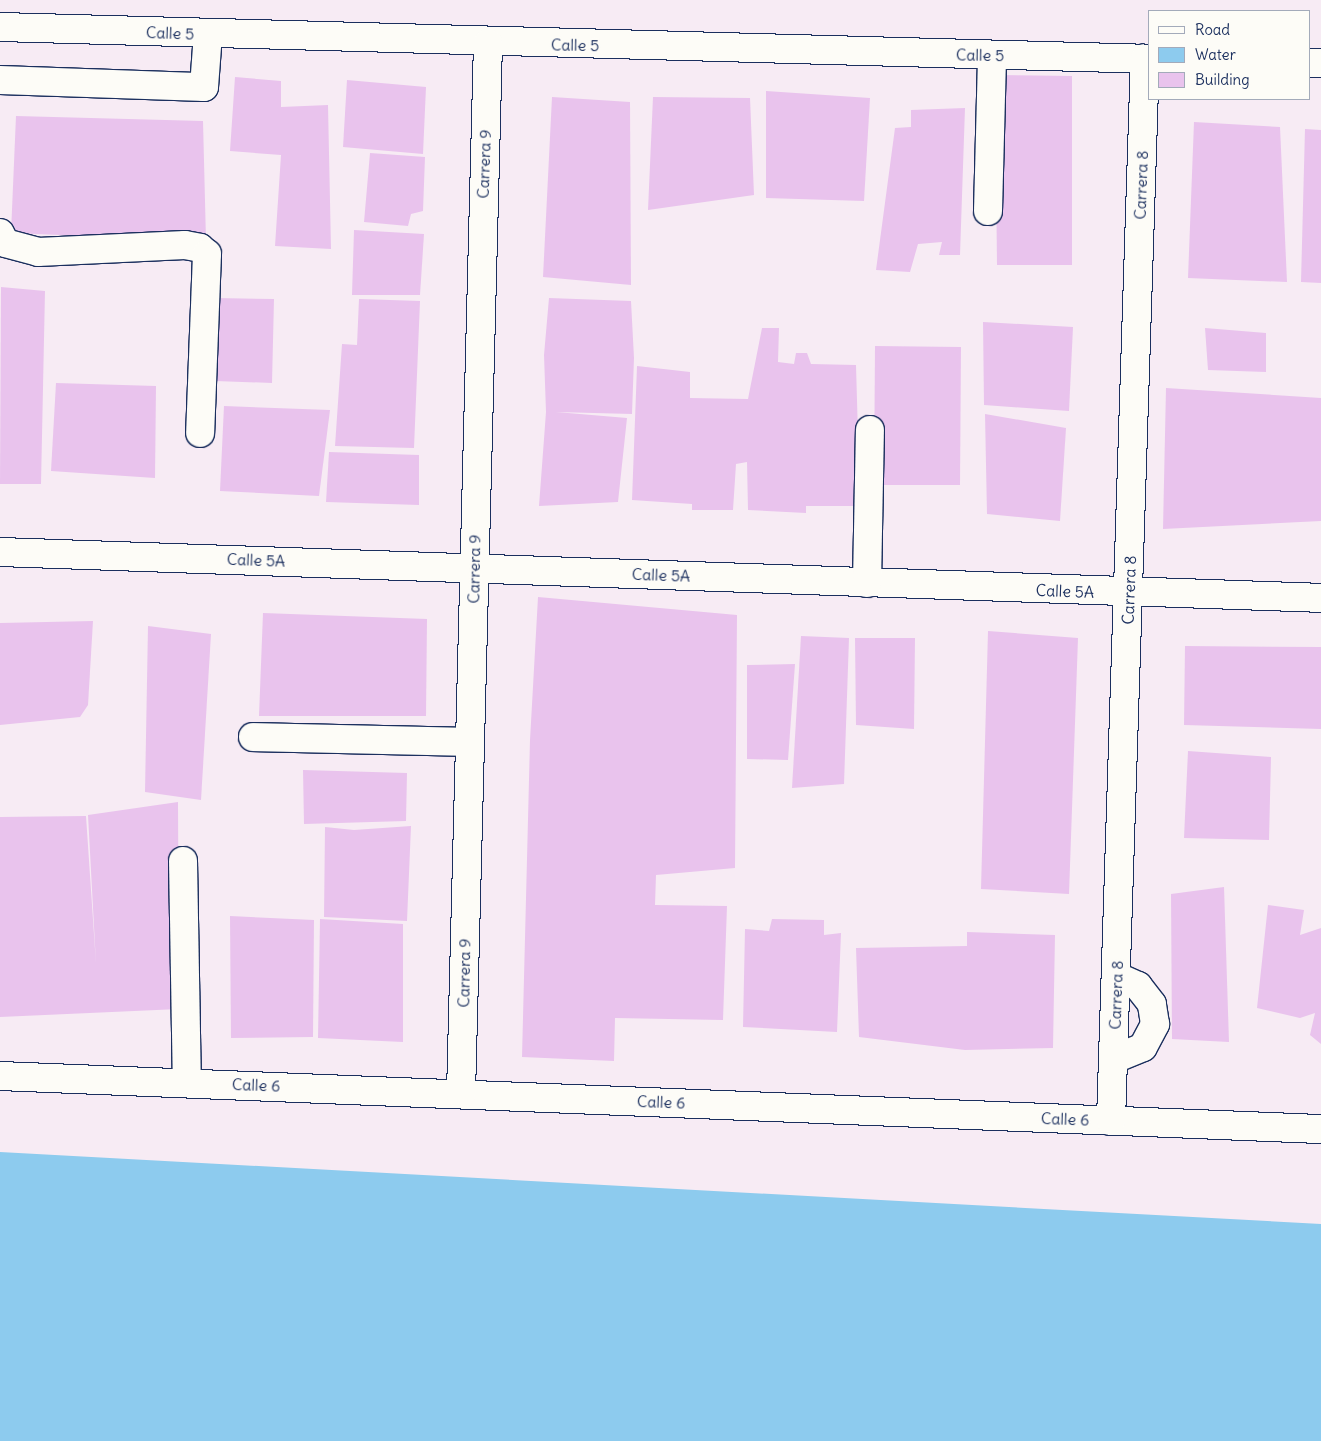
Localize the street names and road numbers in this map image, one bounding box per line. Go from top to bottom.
street label: Calle 5 [146,23,194,43]
street label: Calle 5 [551,35,599,55]
street label: Calle 5 [956,45,1004,65]
street label: Carrera 9 [473,129,495,199]
street label: Carrera 8 [1130,150,1152,220]
street label: Carrera 9 [464,534,484,604]
street label: Calle 5A [226,549,286,571]
street label: Carrera 8 [1118,555,1140,625]
street label: Calle 5A [631,564,691,586]
street label: Calle 5A [1035,580,1095,602]
street label: Carrera 9 [454,938,474,1008]
street label: Carrera 8 [1105,960,1127,1030]
street label: Calle 6 [231,1075,281,1095]
street label: Calle 6 [636,1092,686,1112]
street label: Calle 6 [1040,1109,1090,1129]

